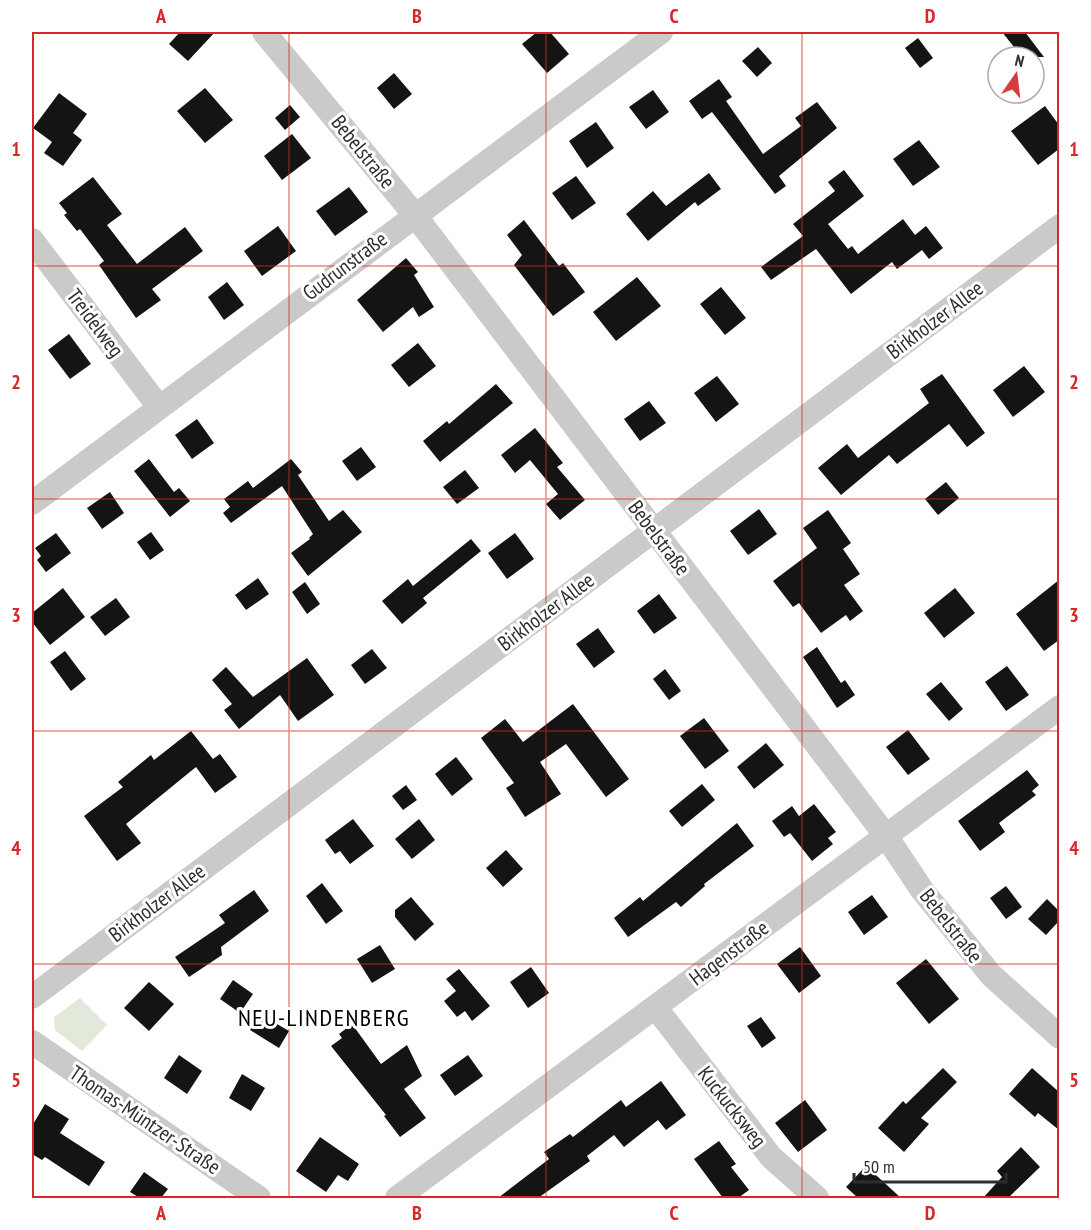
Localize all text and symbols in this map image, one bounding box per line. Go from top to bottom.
text: A [155,3,167,29]
text: B [412,3,422,29]
text: C [669,3,679,29]
text: D [925,3,936,29]
north arrow [986,45,1046,105]
text: N [1013,50,1026,71]
street label: Bebelstraße [325,109,401,194]
text: 1 [11,136,21,162]
text: 1 [1069,136,1079,162]
street label: Gudrunstraße [297,225,392,306]
street label: Birkholzer Allee [881,274,988,365]
street label: Treidelweg [61,283,130,362]
text: 2 [11,369,21,395]
text: 2 [1069,369,1079,395]
street label: Bebelstraße [622,495,696,581]
street label: Birkholzer Allee [492,566,599,657]
text: 3 [11,602,21,628]
text: 3 [1069,602,1079,628]
text: 4 [11,835,21,861]
text: 4 [1069,835,1079,861]
street label: Birkholzer Allee [103,857,210,948]
street label: Bebelstraße [914,883,989,968]
street label: Hagenstraße [684,914,774,991]
district label: NEU-LINDENBERG [238,1002,410,1033]
street label: Thomas-Müntzer-Straße [65,1059,226,1180]
street label: Kuckucksweg [692,1060,773,1153]
text: 5 [11,1067,21,1093]
text: 5 [1069,1067,1079,1093]
scale bar [854,1146,1006,1184]
text: 50 m [863,1155,895,1178]
text: A [155,1200,167,1226]
text: B [412,1200,422,1226]
text: C [669,1200,679,1226]
text: D [925,1200,936,1226]

